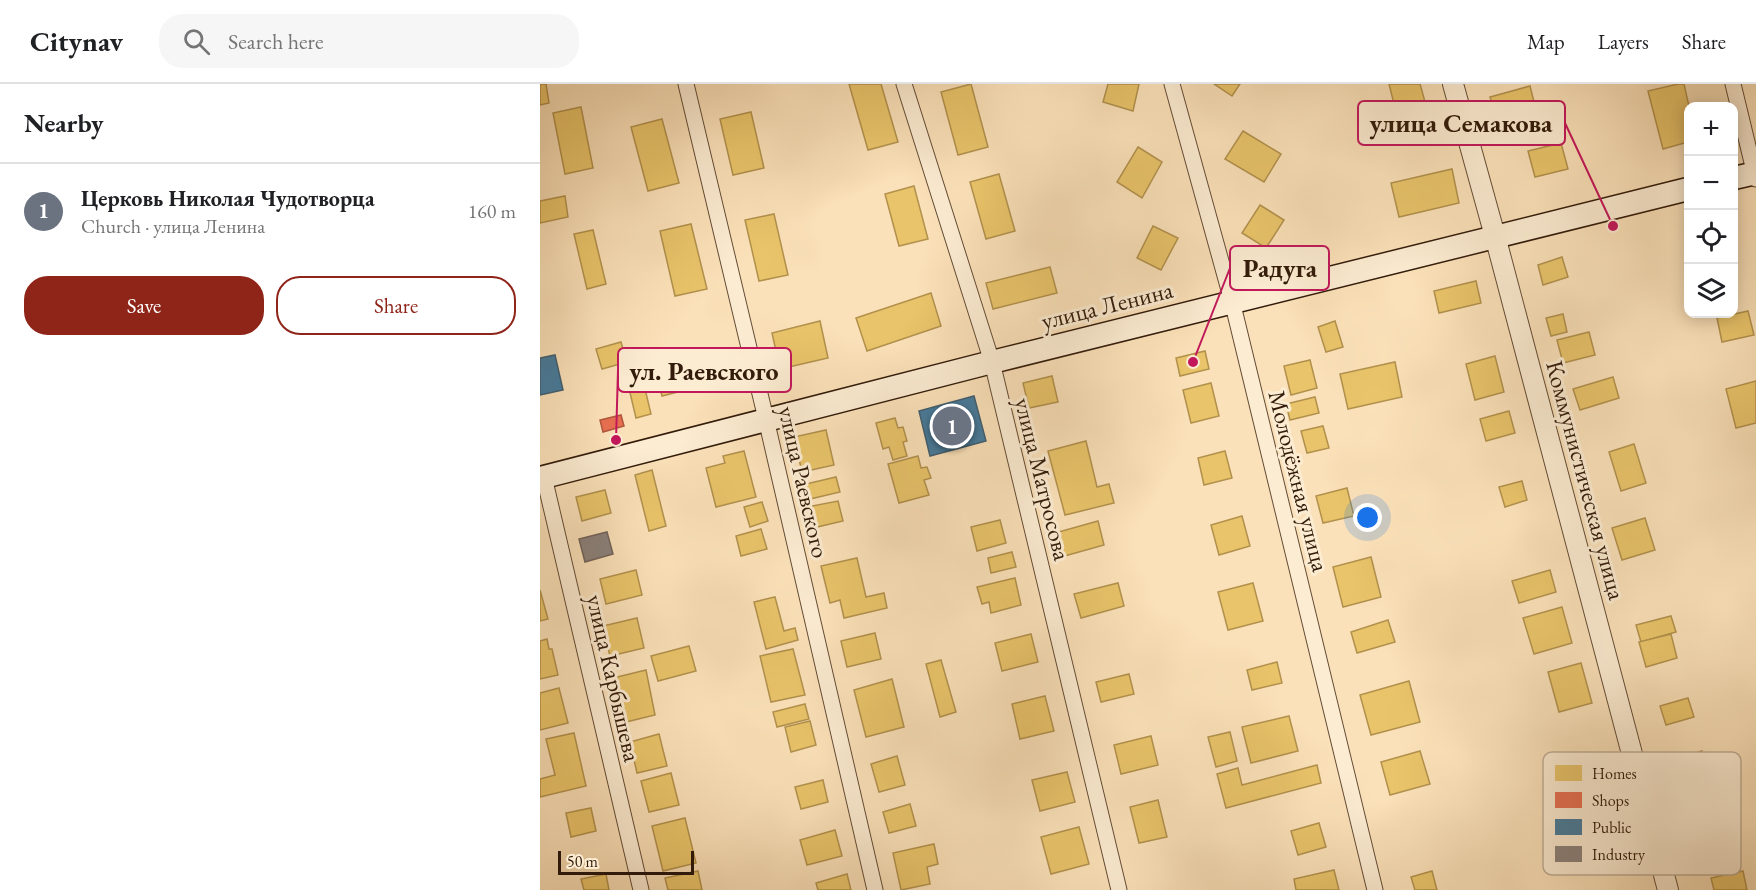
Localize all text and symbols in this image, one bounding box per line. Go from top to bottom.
search box [159,14,579,68]
text: Citynav [30,23,123,59]
icon: search [180,25,213,58]
text: Search here [228,27,324,56]
text: Map [1527,28,1565,55]
text: Layers [1598,28,1649,55]
text: Share [1682,28,1726,55]
callout: улица Семакова [1358,101,1565,145]
map controls [1684,102,1738,318]
button: + [1684,102,1738,156]
text: Nearby [24,106,104,140]
text: улица Семакова [1370,106,1553,140]
button: − [1684,156,1738,210]
text: Церковь Николая Чудотворца [81,184,375,213]
text: 1 [38,198,49,224]
text: 160 m [468,198,516,224]
button: locate [1684,210,1738,264]
text: Church · улица Ленина [81,213,265,239]
callout: Радуга [1230,246,1329,290]
text: Радуга [1243,251,1318,285]
button: layers [1684,264,1738,318]
street label: улица Ленина [1038,274,1176,336]
button: Save [24,276,264,335]
button: Share [276,276,516,335]
callout: ул. Раевского [618,348,791,392]
text: ул. Раевского [629,354,779,388]
street label: Коммунистическая улица [1539,357,1633,603]
street label: Молодёжная улица [1262,387,1337,575]
street label: улица Матросова [1008,394,1078,564]
street label: улица Раевского [772,403,837,561]
pin: 1 [932,404,972,448]
your location [1353,503,1382,532]
street label: улица Карбышева [580,591,648,765]
legend [1543,752,1741,875]
text: Homes [1592,763,1637,784]
text: Shops [1592,790,1629,811]
text: Public [1592,817,1632,838]
text: Industry [1592,844,1646,865]
scale bar [558,848,694,876]
text: 50 m [567,851,598,872]

